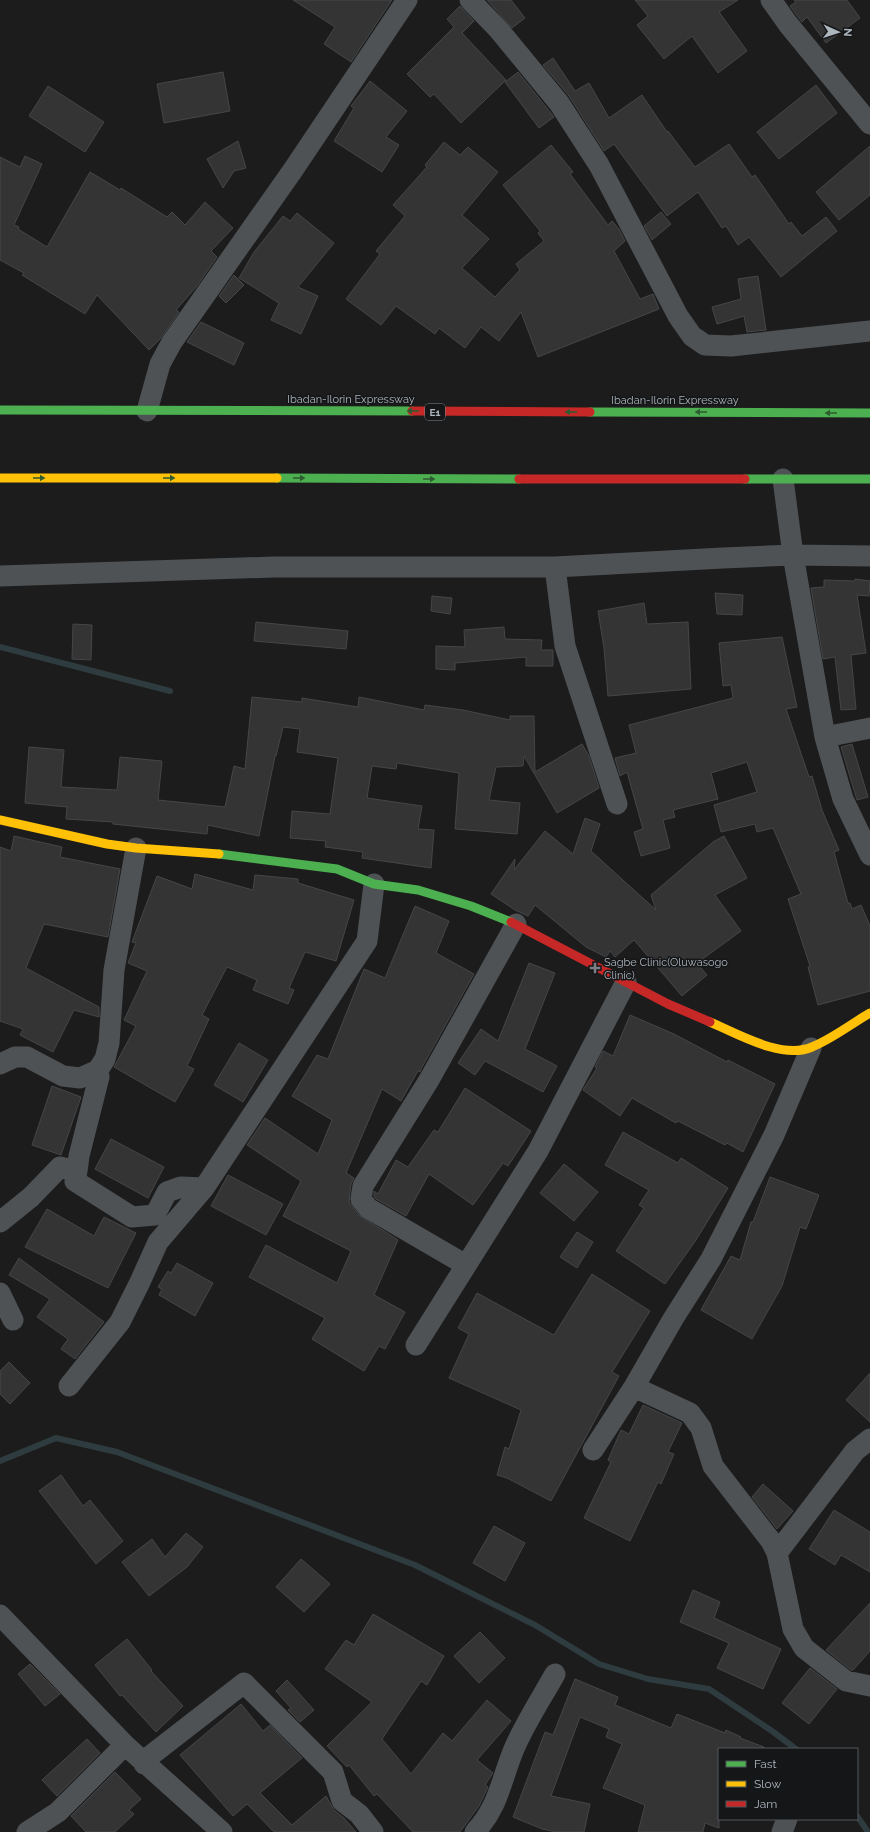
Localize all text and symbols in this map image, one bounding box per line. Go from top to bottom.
north arrow [818,12,858,52]
text: N [841,28,854,37]
street label: Ibadan-Ilorin Expressway [287,393,415,406]
street label: Ibadan-Ilorin Expressway [611,394,739,407]
road number: E1 [425,404,445,420]
one-way arrow [406,408,419,414]
one-way arrow [564,409,577,415]
one-way arrow [694,409,707,415]
one-way arrow [824,410,837,416]
one-way arrow [33,475,46,481]
one-way arrow [163,475,176,481]
one-way arrow [293,475,306,481]
one-way arrow [423,476,436,482]
place label: Sagbe Clinic(Oluwasogo Clinic) [604,956,728,982]
marker: Sagbe Clinic(Oluwasogo Clinic) [589,962,601,974]
legend [718,1748,858,1820]
text: Fast [754,1757,777,1771]
text: Slow [754,1777,781,1791]
text: Jam [754,1797,777,1811]

